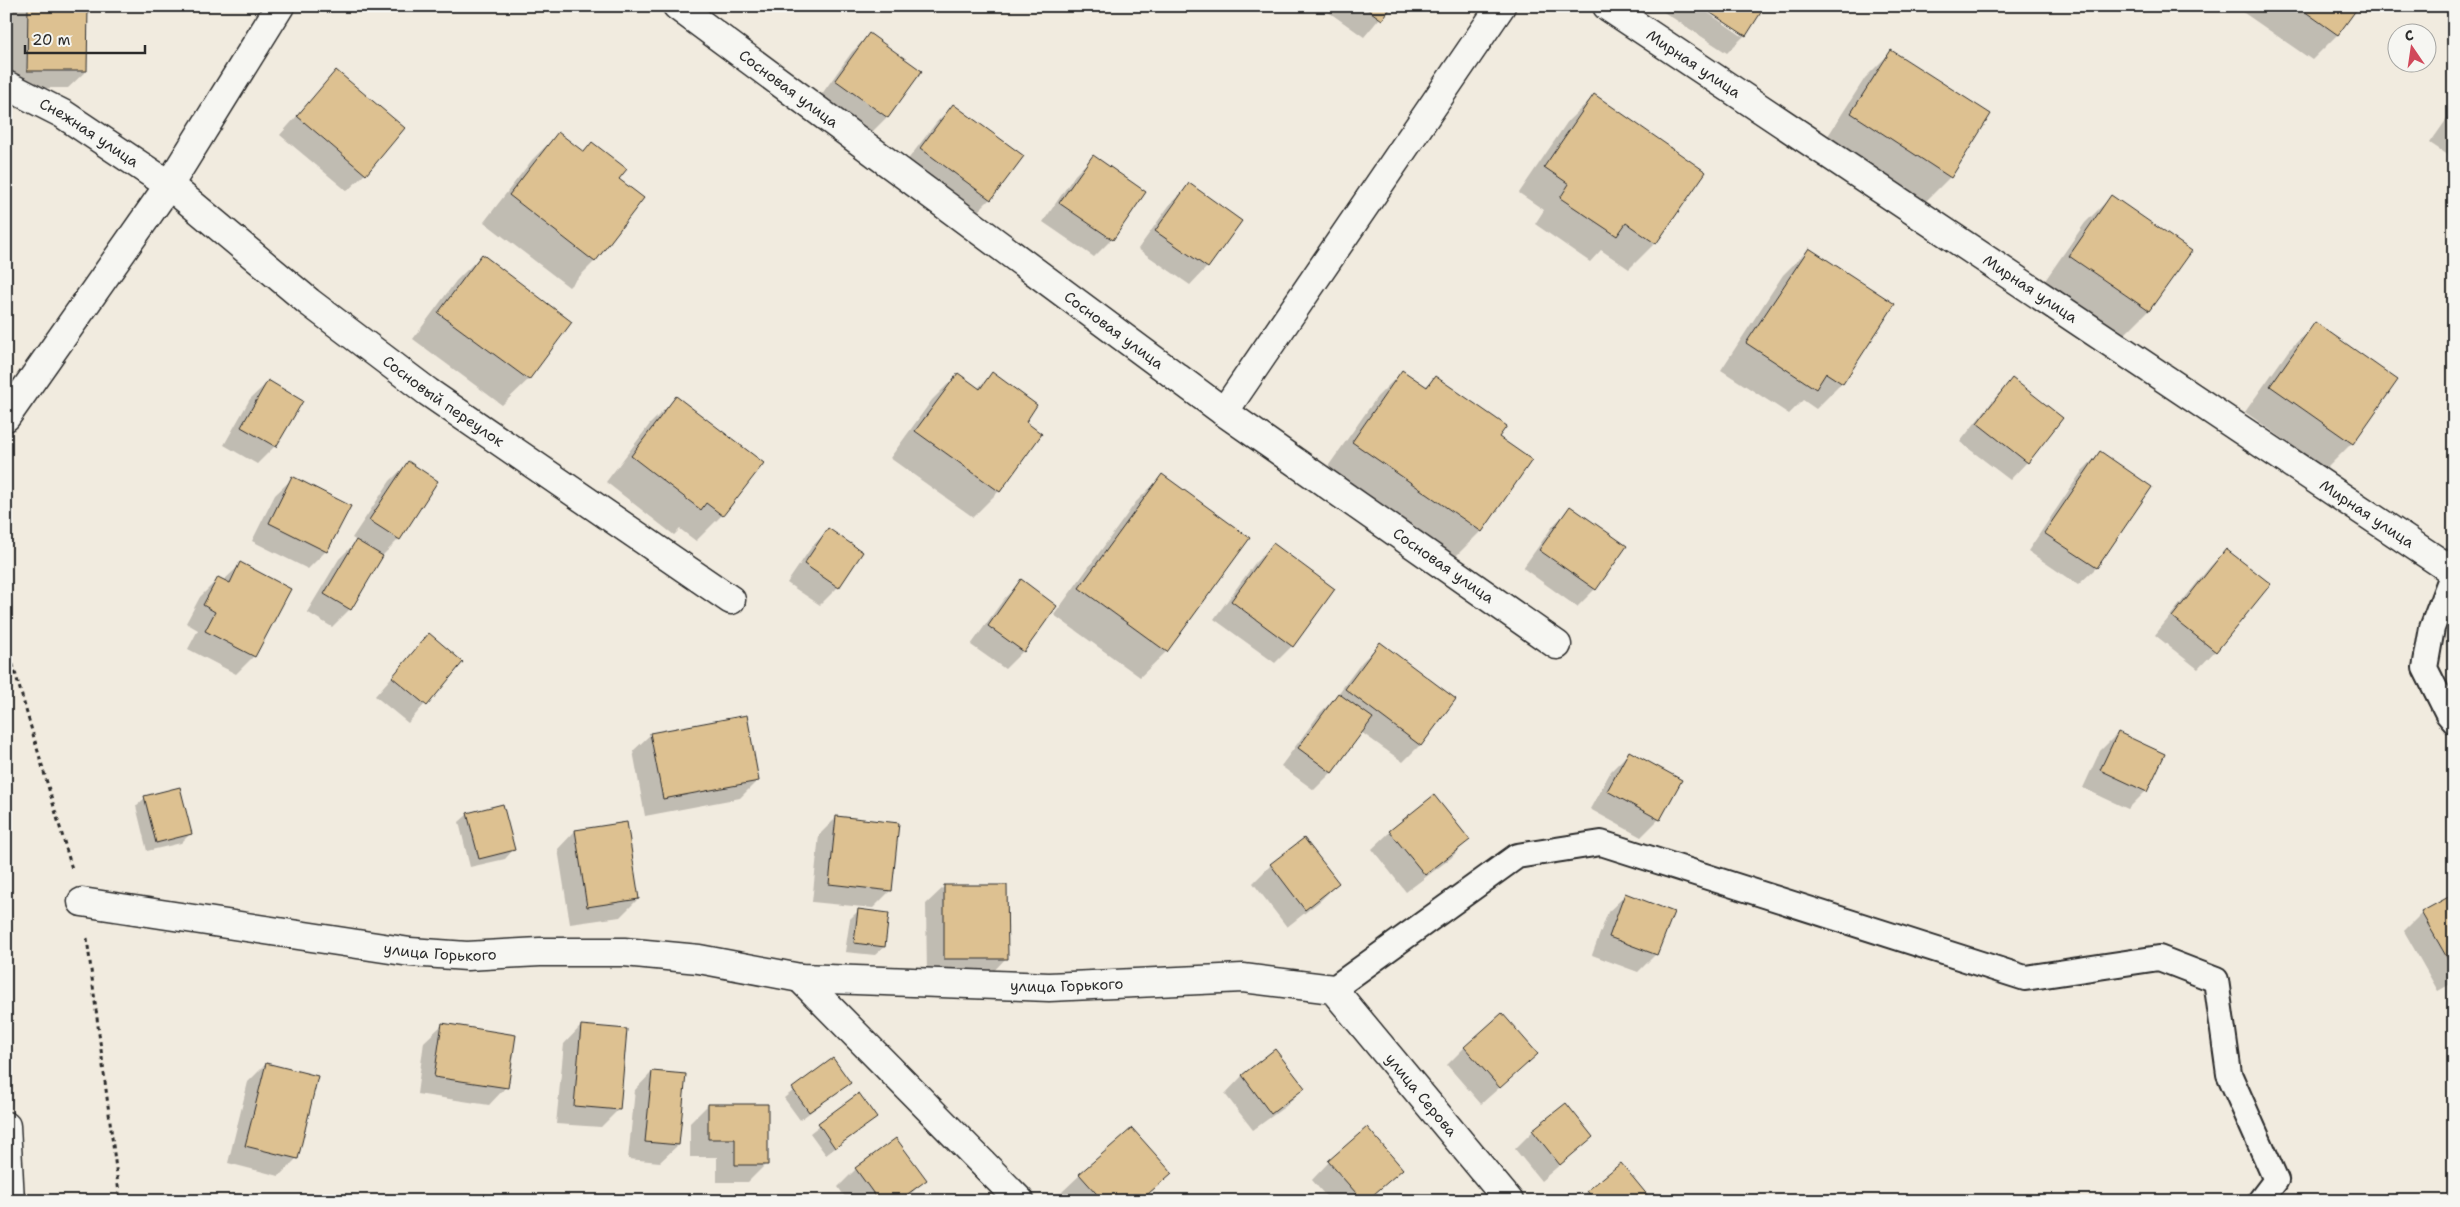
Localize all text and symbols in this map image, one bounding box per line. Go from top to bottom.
scale bar [25,22,145,54]
north arrow [2388,22,2438,72]
street label: Мирная улица [1642,25,1745,103]
text: С [2403,26,2415,45]
text: 20 m [32,30,71,50]
street label: Сосновая улица [735,45,843,133]
street label: Снежная улица [36,94,143,172]
street label: Мирная улица [1979,250,2082,328]
street label: Сосновая улица [1060,287,1168,374]
street label: Сосновый переулок [378,351,508,451]
street label: Мирная улица [2316,475,2419,553]
street label: Сосновая улица [1389,523,1498,608]
street label: улица Горького [382,938,497,966]
street label: улица Горького [1010,974,1124,997]
street label: улица Серова [1381,1049,1462,1141]

